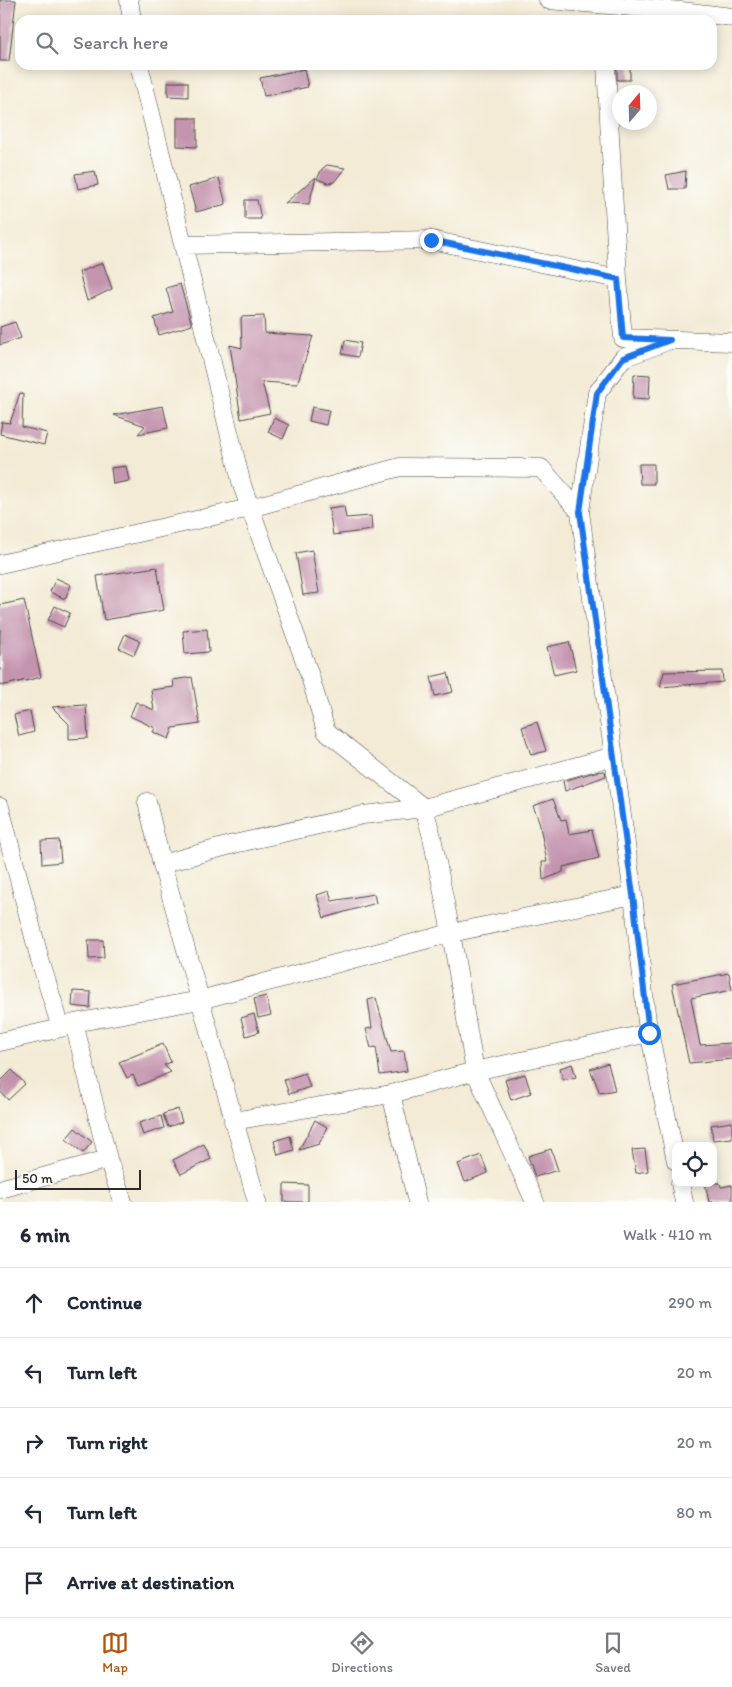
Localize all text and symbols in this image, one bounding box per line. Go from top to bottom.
search box [15,15,717,70]
icon: search [33,29,61,57]
text: Search here [73,31,168,54]
north arrow [612,85,657,130]
route end [420,229,443,252]
route start [638,1022,661,1045]
map controls [672,1142,717,1187]
button: locate [672,1142,717,1187]
scale bar [15,1167,141,1190]
text: 50 m [22,1170,53,1187]
text: 6 min [20,1222,70,1247]
text: Walk · 410 m [623,1225,712,1244]
icon: ahead [20,1289,48,1317]
text: Continue [67,1291,142,1314]
text: 290 m [668,1293,712,1312]
icon: left [20,1359,48,1387]
text: Turn left [67,1361,137,1384]
text: 20 m [677,1363,712,1382]
icon: right [20,1429,48,1457]
text: Turn right [67,1431,148,1454]
text: 20 m [677,1433,712,1452]
icon: left [20,1499,48,1527]
text: Turn left [67,1501,137,1524]
text: 80 m [676,1503,712,1522]
icon: arrive [20,1569,48,1597]
text: Arrive at destination [67,1571,234,1594]
tab: Map [101,1629,129,1676]
tab: Directions [331,1629,393,1676]
tab: Saved [595,1629,631,1676]

